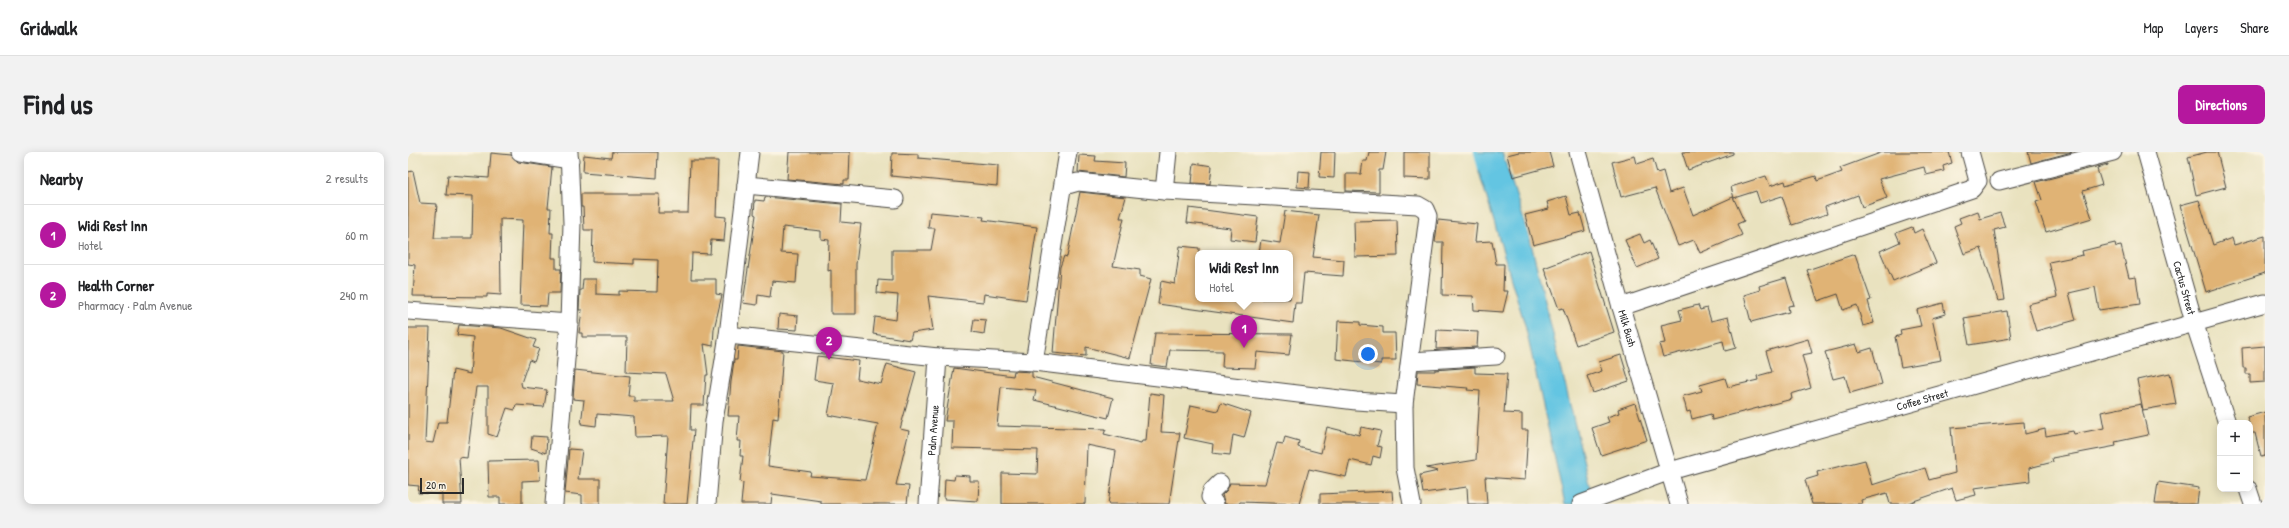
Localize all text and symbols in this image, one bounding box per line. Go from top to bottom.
text: Gridwalk [20,15,77,41]
text: Map [2143,18,2163,37]
text: Layers [2185,18,2218,37]
text: Share [2240,18,2269,37]
text: Find us [24,85,93,123]
button: Directions [2178,85,2265,124]
text: Nearby [40,167,83,190]
text: 2 results [326,169,368,187]
text: Widi Rest Inn [78,215,148,236]
text: 1 [51,226,55,244]
text: 60 m [345,226,368,244]
text: Hotel [78,236,102,254]
popup [1195,250,1293,302]
text: Widi Rest Inn [1209,257,1279,278]
street label: Cactus Street [2170,259,2199,316]
text: Health Corner [78,275,154,296]
text: Hotel [1209,278,1234,296]
text: 2 [50,286,56,304]
text: 240 m [339,286,368,304]
text: Pharmacy · Palm Avenue [78,296,192,314]
street label: Milk Bush [1615,308,1639,349]
pin: 1 [1231,315,1257,348]
pin: 2 [816,327,842,360]
your location [1358,344,1378,364]
street label: Coffee Street [1895,386,1950,414]
street label: Palm Avenue [924,404,942,456]
map controls [2217,420,2253,492]
button: + [2217,420,2253,456]
button: − [2217,456,2253,492]
scale bar [420,476,464,495]
text: 20 m [426,478,446,492]

